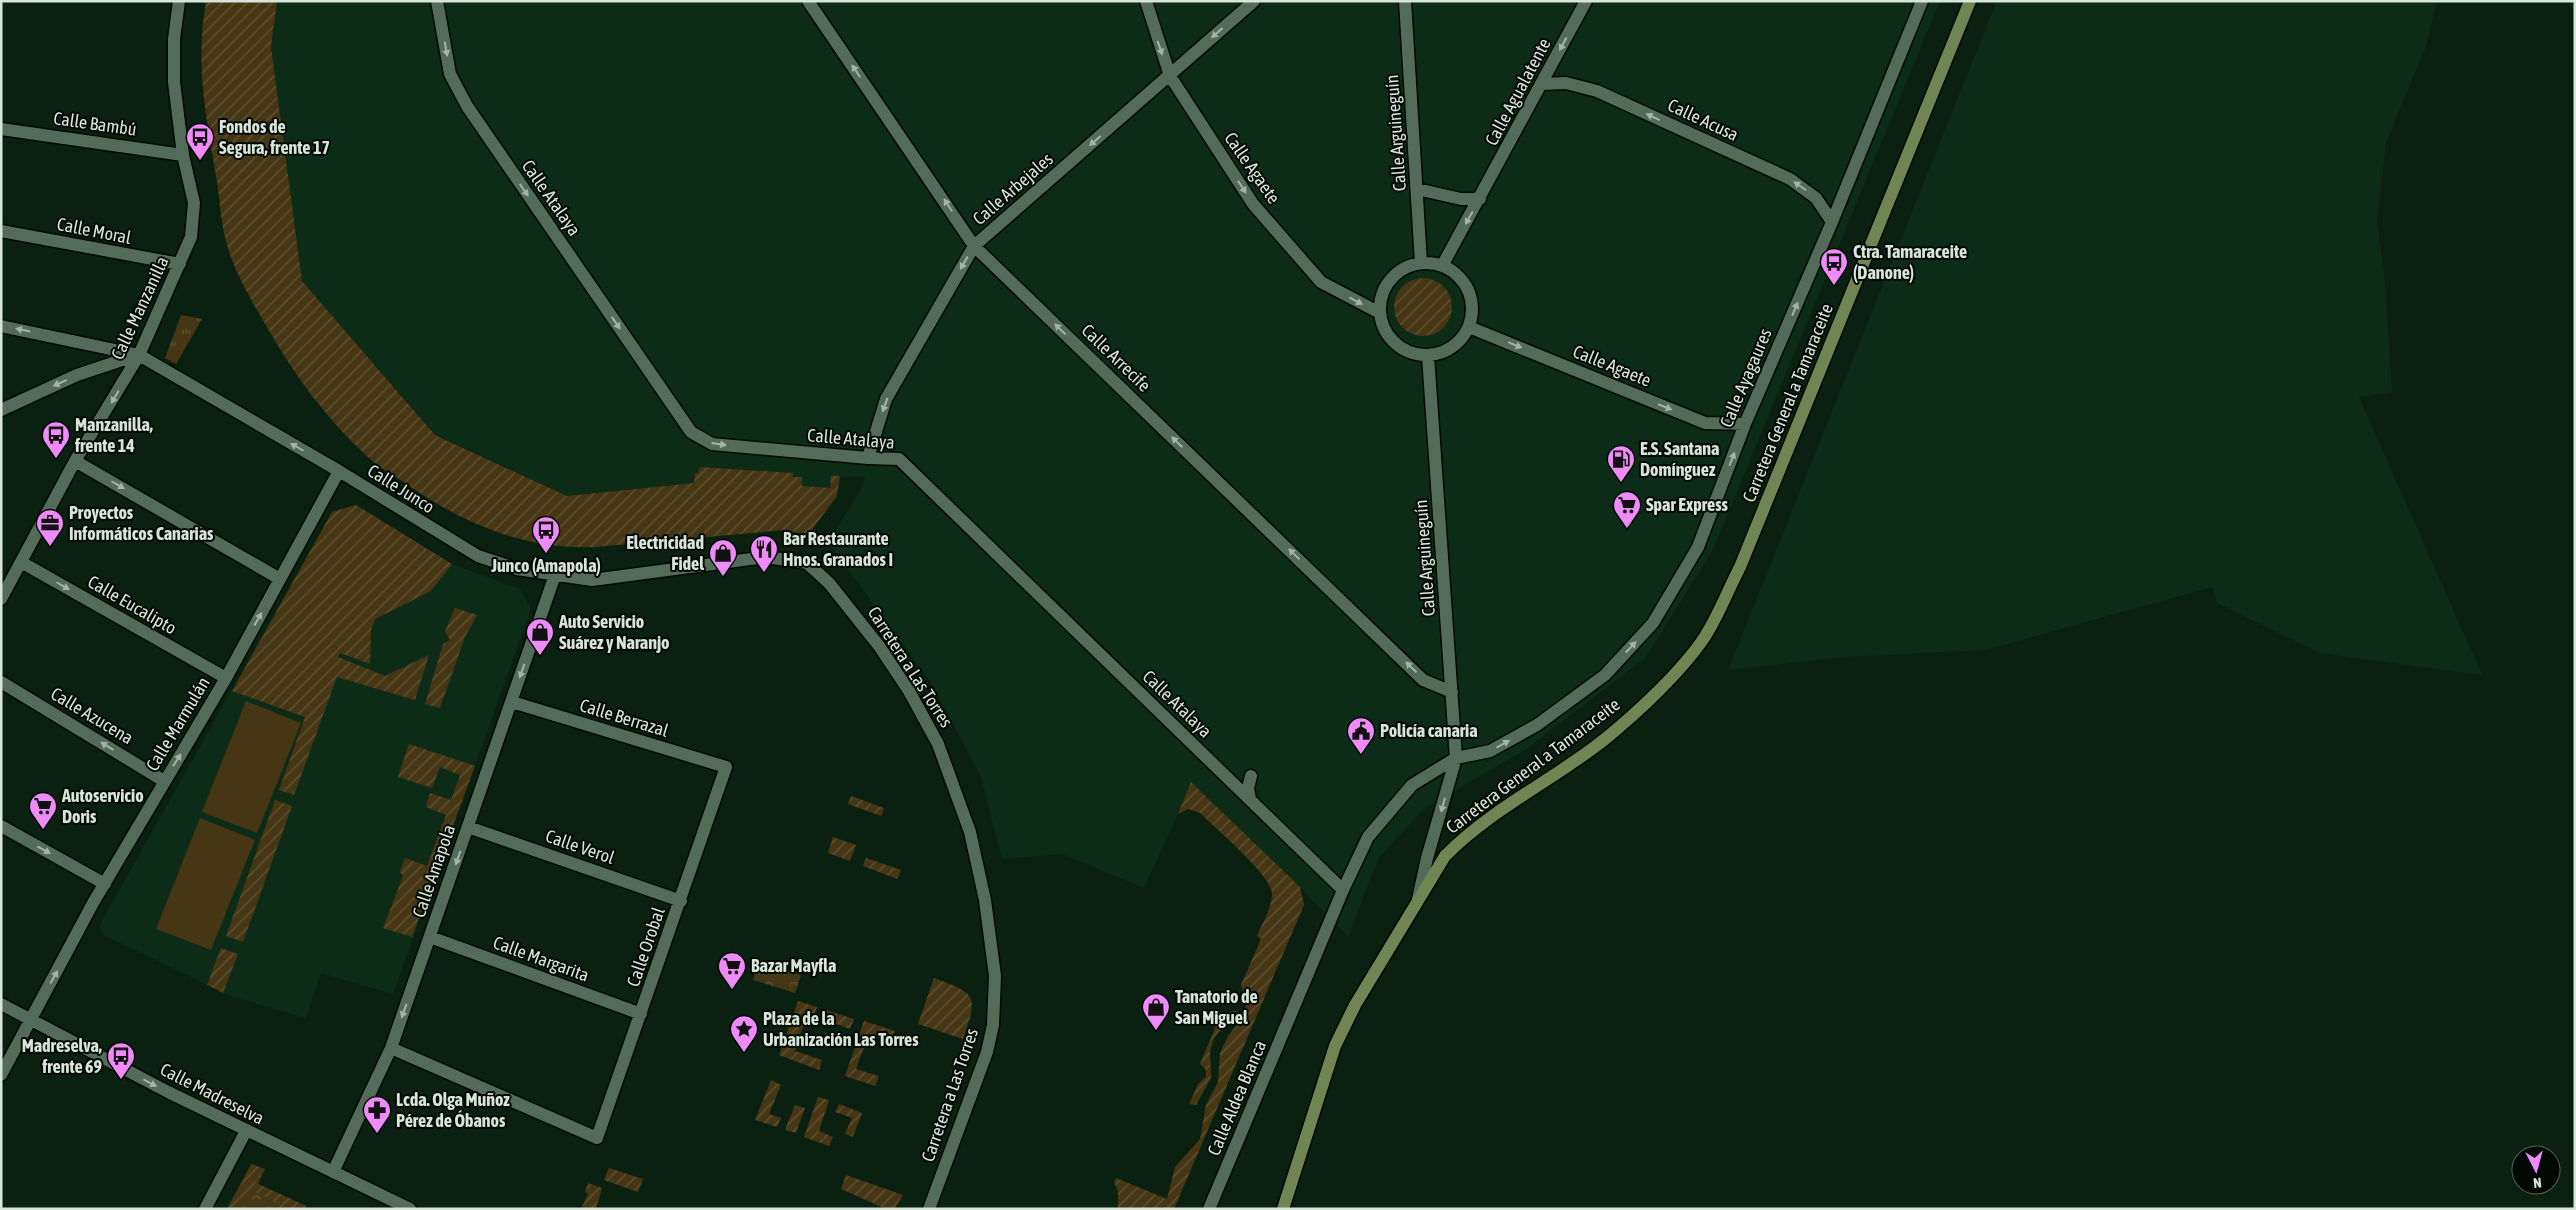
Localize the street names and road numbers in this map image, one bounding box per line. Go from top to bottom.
street label: Calle Agualatente [1481,35,1555,149]
street label: Calle Arguineguín [1381,74,1410,192]
street label: Calle Acusa [1665,94,1742,145]
street label: Calle Bambú [52,107,138,140]
street label: Calle Agaete [1220,128,1285,207]
street label: Calle Arbejales [968,148,1057,229]
street label: Calle Atalaya [518,156,585,240]
street label: Calle Moral [55,213,133,248]
street label: Calle Manzanilla [107,253,173,363]
street label: Carretera General a Tamaraceite [1738,301,1837,505]
street label: Calle Arrecife [1077,320,1155,396]
street label: Calle Ayagaures [1715,325,1776,430]
street label: Calle Agaete [1570,340,1654,391]
street label: Calle Atalaya [806,424,896,453]
street label: Calle Junco [364,460,439,517]
street label: Calle Arguineguín [1410,499,1439,617]
street label: Calle Eucalipto [84,571,180,638]
street label: Carretera a Las Torres [864,602,957,731]
street label: Calle Atalaya [1139,666,1216,742]
street label: Calle Marmulán [141,673,214,774]
street label: Calle Azucena [47,683,137,748]
street label: Carretera General a Tamaraceite [1442,693,1624,838]
street label: Calle Berrazal [577,694,671,741]
street label: Calle Amapola [408,822,459,920]
street label: Calle Verol [543,825,618,868]
street label: Calle Orobal [622,904,669,989]
street label: Calle Margarita [490,931,592,986]
street label: Carretera a Las Torres [917,1025,982,1164]
street label: Calle Aldea Blanca [1203,1037,1270,1158]
street label: Calle Madreselva [157,1058,268,1129]

